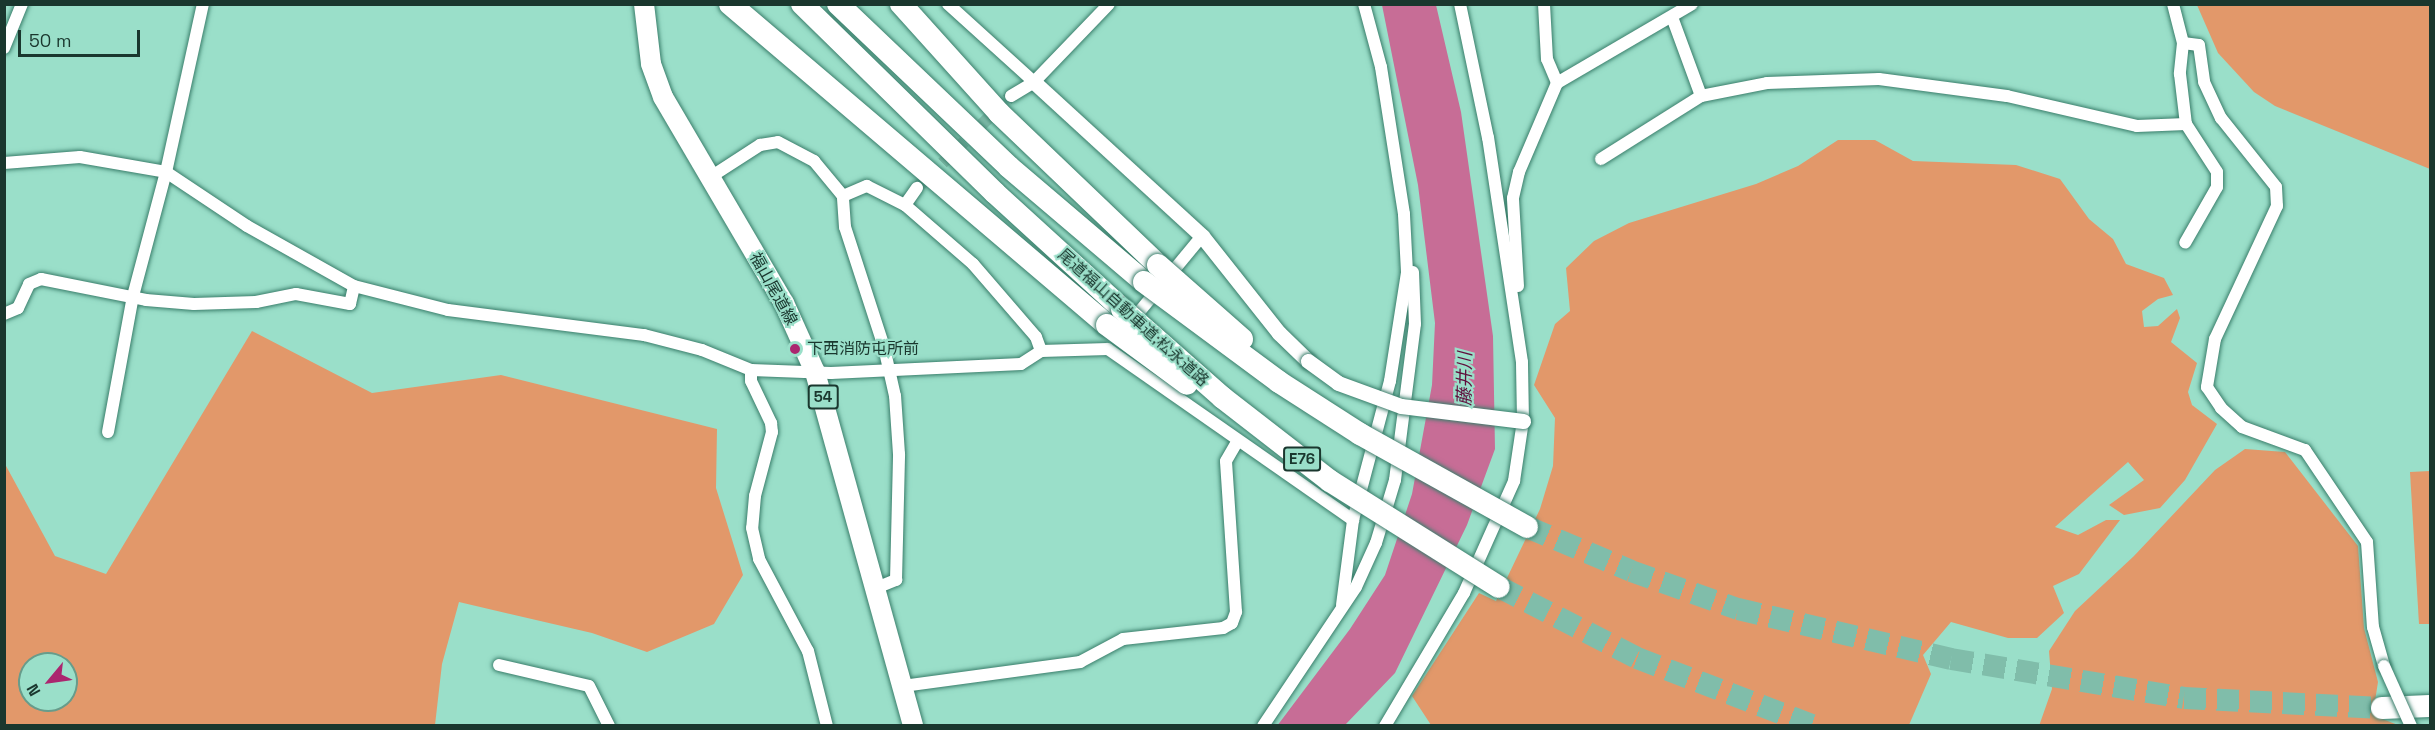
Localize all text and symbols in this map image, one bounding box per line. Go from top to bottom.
scale bar [21,18,142,56]
text: 50 m [29,29,71,52]
street label: 尾道福山自動車道;松永道路 [1054,245,1212,391]
street label: 福山尾道線 [745,249,801,329]
place label: 下西消防屯所前 [807,339,919,359]
marker: 下西消防屯所前 [788,342,802,356]
water label: 藤井川 [1454,352,1476,406]
road number: 54 [806,385,840,409]
road number: E76 [1282,447,1322,471]
north arrow [18,652,78,712]
text: N [22,680,45,700]

